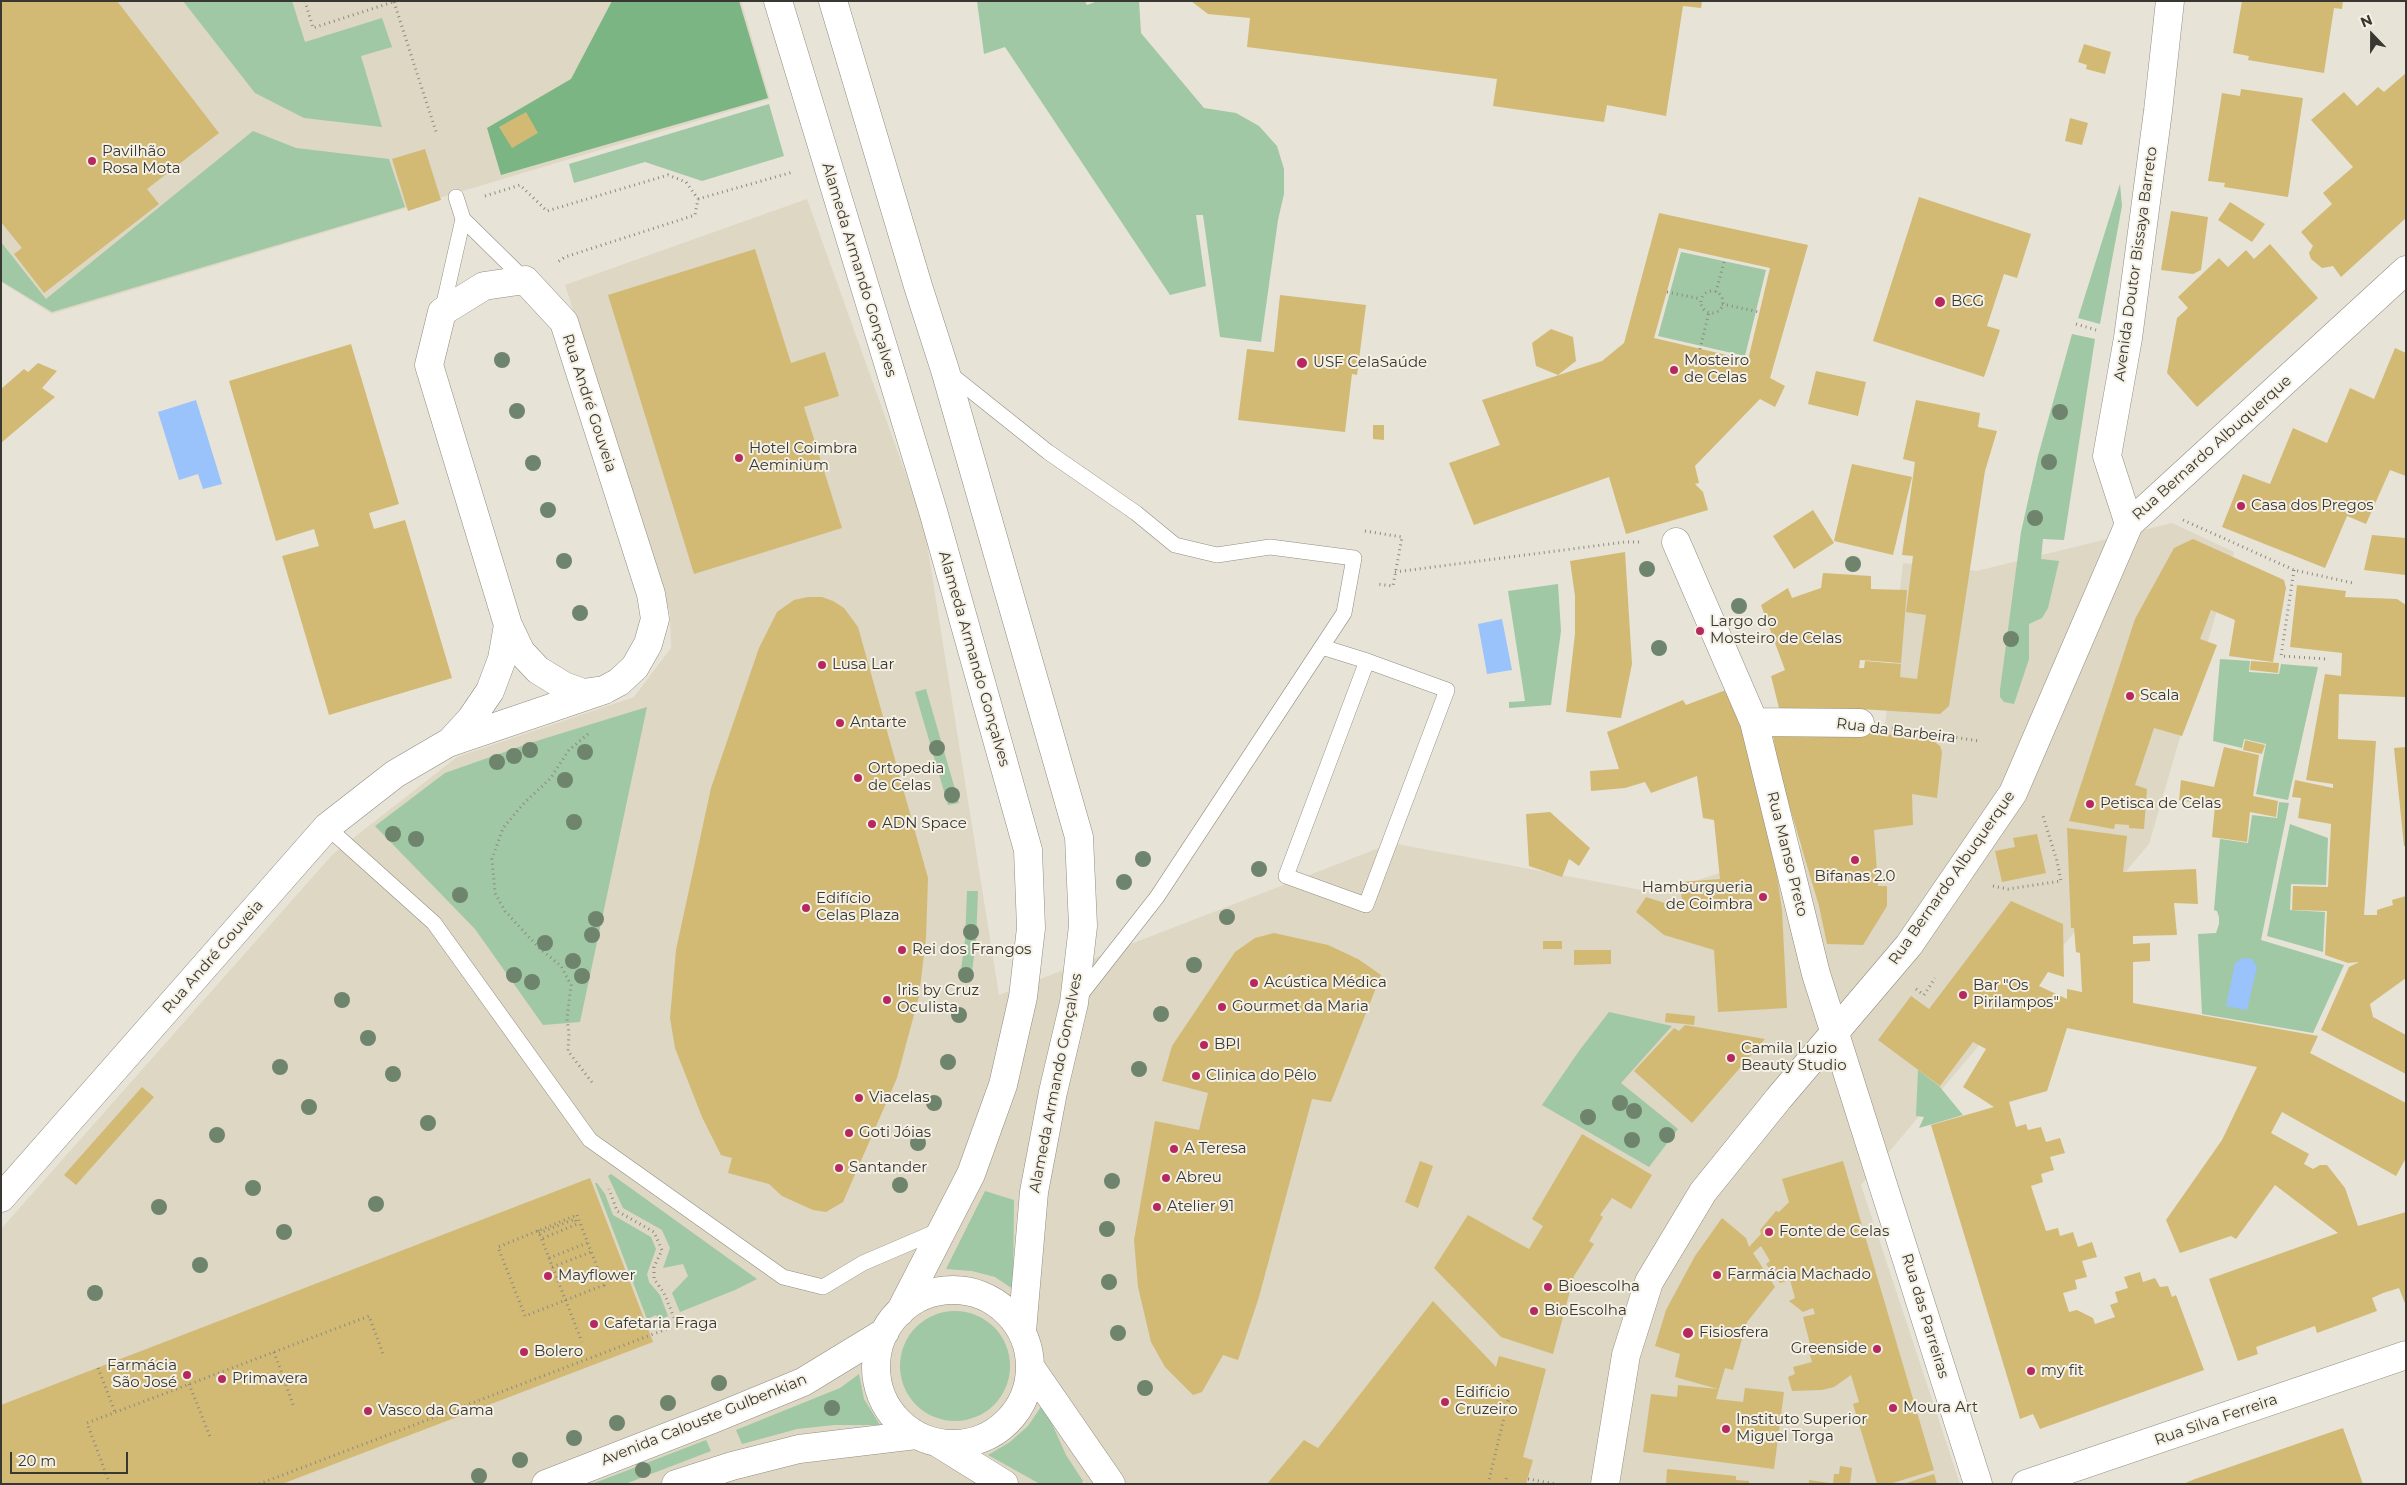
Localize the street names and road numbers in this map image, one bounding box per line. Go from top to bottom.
street label: Avenida Doutor Bissaya Barreto [2111,145,2161,383]
street label: Alameda Armando Gonçalves [818,161,900,379]
street label: Rua André Gouveia [558,331,620,475]
street label: Rua Bernardo Albuquerque [2129,372,2295,524]
street label: Alameda Armando Gonçalves [935,549,1013,769]
street label: Rua da Barbeira [1835,715,1957,747]
street label: Rua Bernardo Albuquerque [1885,788,2019,968]
street label: Rua Manso Preto [1763,790,1811,918]
street label: Rua André Gouveia [159,897,267,1017]
street label: Alameda Armando Gonçalves [1026,972,1086,1194]
street label: Rua das Parreiras [1897,1251,1953,1381]
street label: Avenida Calouste Gulbenkian [598,1370,810,1470]
street label: Rua Silva Ferreira [2152,1390,2280,1450]

